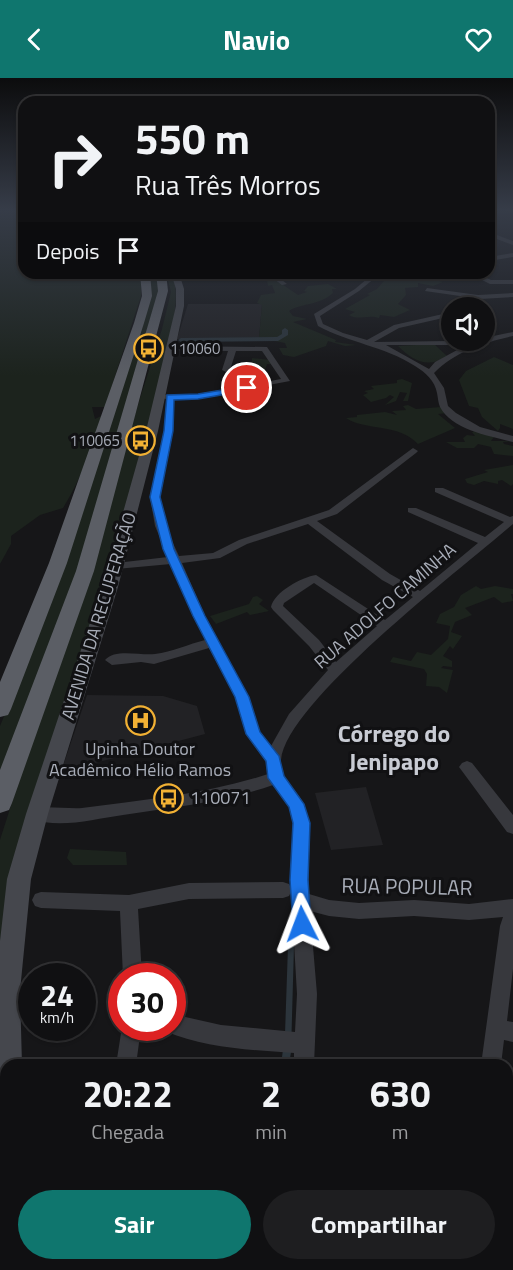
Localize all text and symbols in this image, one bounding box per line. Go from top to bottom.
text: Navio [223,19,290,60]
icon: back [18,23,51,56]
icon: heart [462,23,495,56]
text: 550 m [135,106,250,170]
icon: right [36,120,114,198]
text: Rua Três Morros [135,164,320,205]
text: Depois [36,234,100,268]
icon: arrive [112,234,145,267]
map controls [441,297,495,351]
button: sound [441,297,495,351]
bus stop icon: 110060 [133,333,165,365]
place label: 110060 [170,337,220,360]
pin [221,362,272,413]
icon: arrive [230,371,263,404]
bus stop icon: 110065 [125,425,157,457]
place label: 110065 [70,429,120,452]
street label: AVENIDA DA RECUPERAÇÃO [54,509,143,723]
street label: RUA ADOLFO CAMINHA [308,536,462,675]
hospital icon: Upinha Doutor Acadêmico Hélio Ramos [124,704,156,736]
district label: Córrego do Jenipapo [338,715,450,779]
place label: Upinha Doutor Acadêmico Hélio Ramos [49,735,231,783]
bus stop icon: 110071 [153,782,185,814]
place label: 110071 [190,784,250,811]
street label: RUA POPULAR [341,869,473,903]
position arrow [270,892,334,956]
speed limit sign: 30 [108,963,186,1041]
text: 24 [40,972,74,1018]
text: km/h [40,1006,74,1029]
text: 20:22 [83,1066,173,1121]
text: 2 [261,1066,281,1121]
text: 630 [370,1066,430,1121]
text: Chegada [91,1116,164,1147]
text: min [255,1116,287,1147]
text: m [392,1116,408,1147]
button: Sair [18,1190,251,1259]
button: Compartilhar [263,1190,495,1259]

